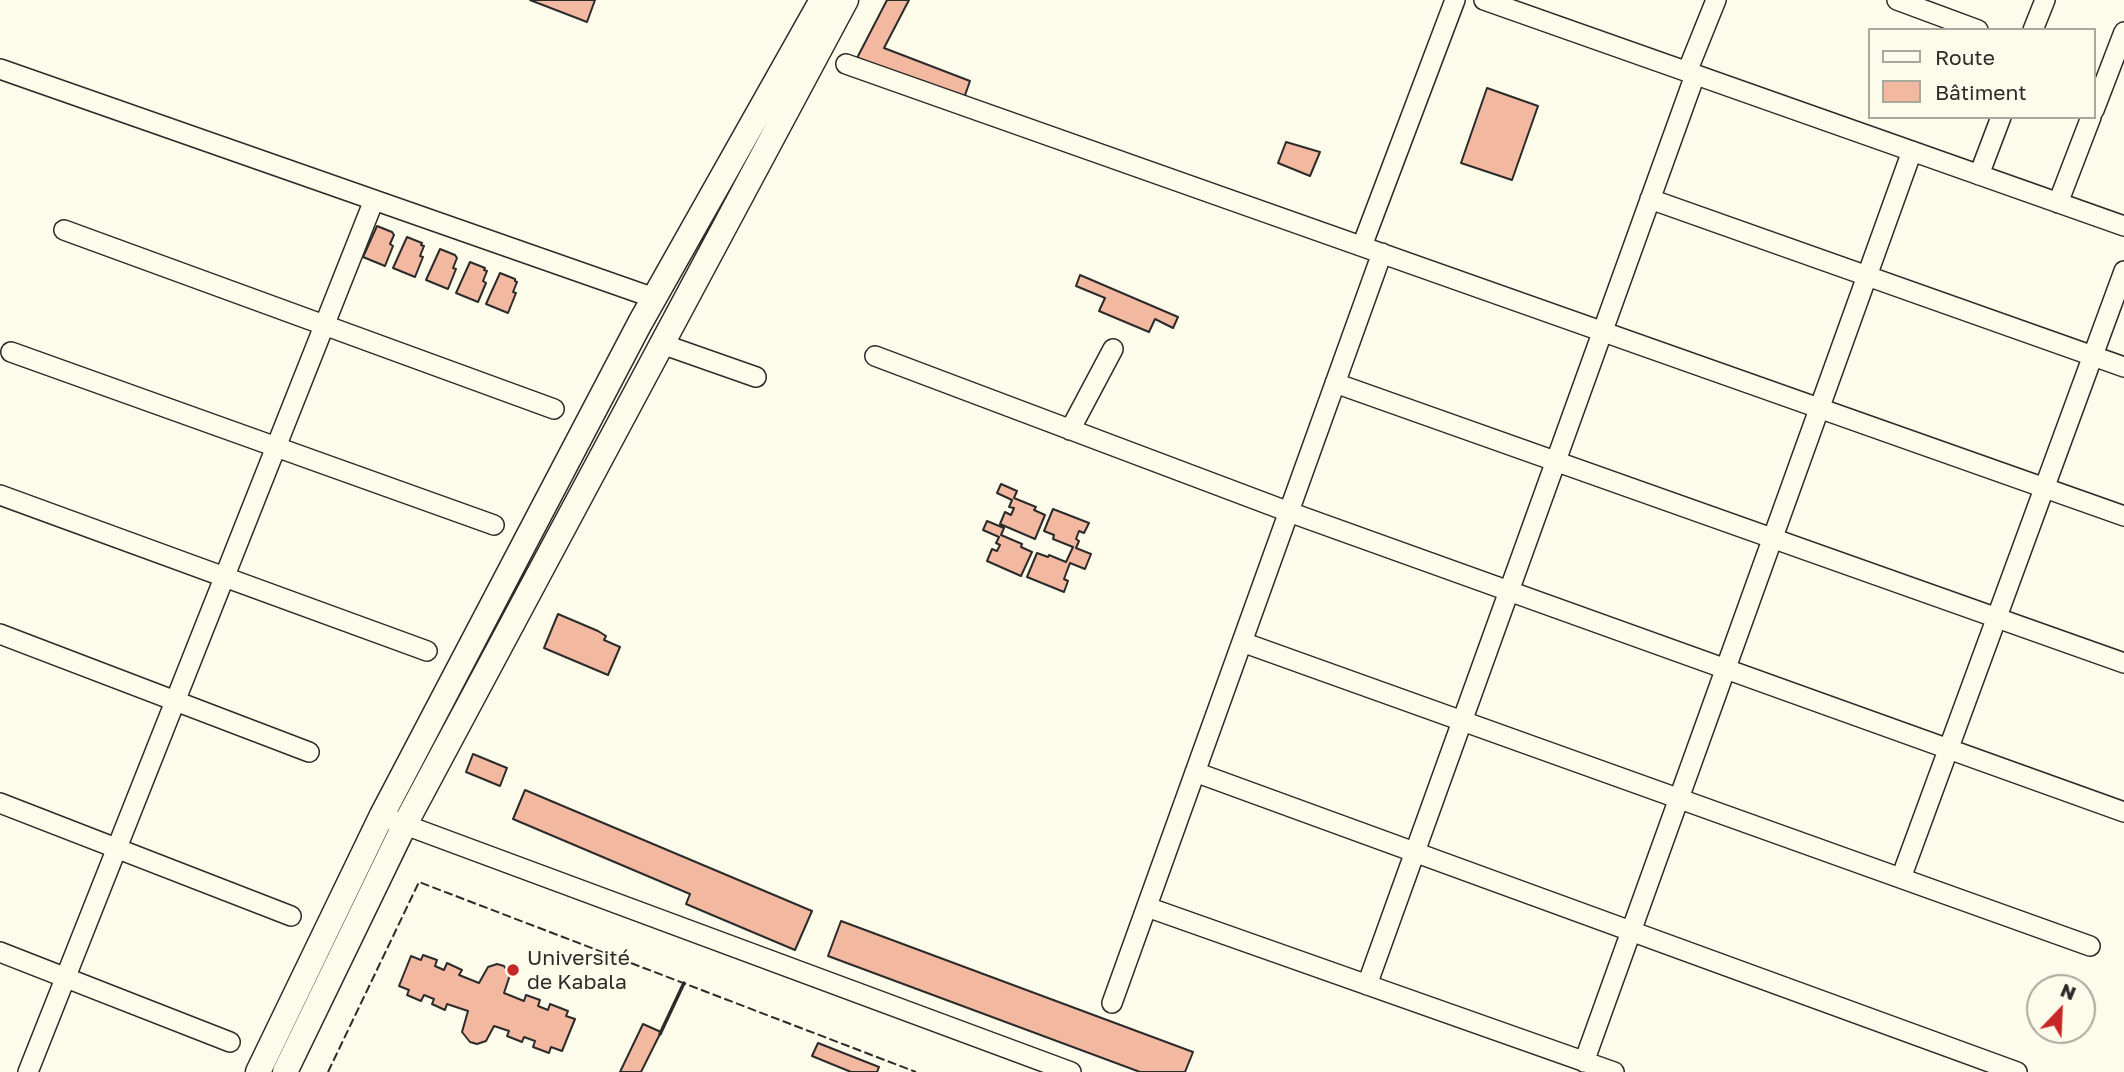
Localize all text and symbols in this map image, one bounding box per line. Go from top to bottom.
legend [1868,28,2096,119]
text: Route [1935,44,1995,70]
text: Bâtiment [1935,79,2027,105]
place label: Université de Kabala [527,945,630,995]
marker: Université de Kabala [505,962,521,978]
north arrow [2026,974,2096,1044]
text: N [2057,978,2080,1004]

